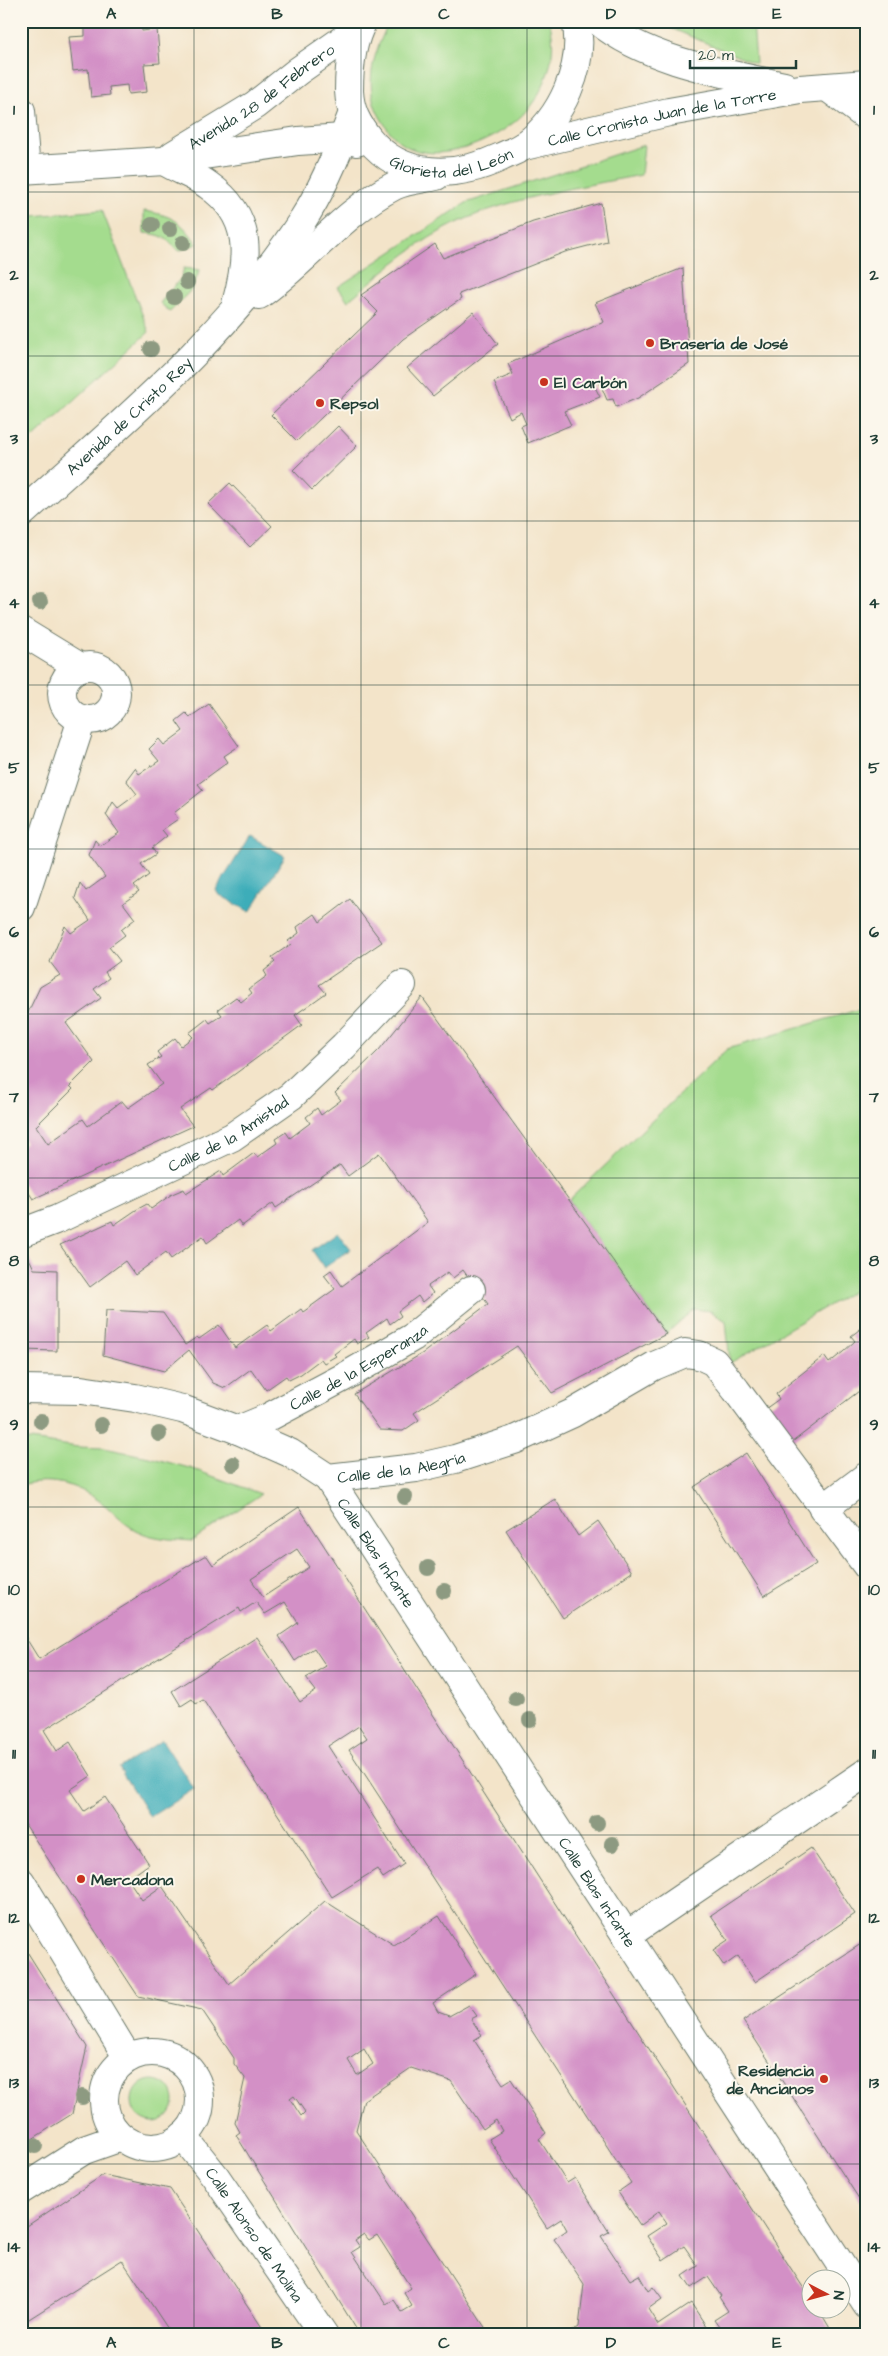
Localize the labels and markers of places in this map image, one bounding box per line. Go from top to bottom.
place label: Brasería de José [660,333,789,355]
marker: Brasería de José [644,337,656,349]
place label: El Carbón [554,372,627,394]
marker: El Carbón [538,376,550,388]
place label: Repsol [330,393,379,415]
marker: Repsol [314,397,326,409]
place label: Mercadona [91,1869,174,1891]
marker: Mercadona [75,1873,87,1885]
place label: Residencia de Ancianos [726,2060,815,2100]
marker: Residencia de Ancianos [818,2073,830,2085]

